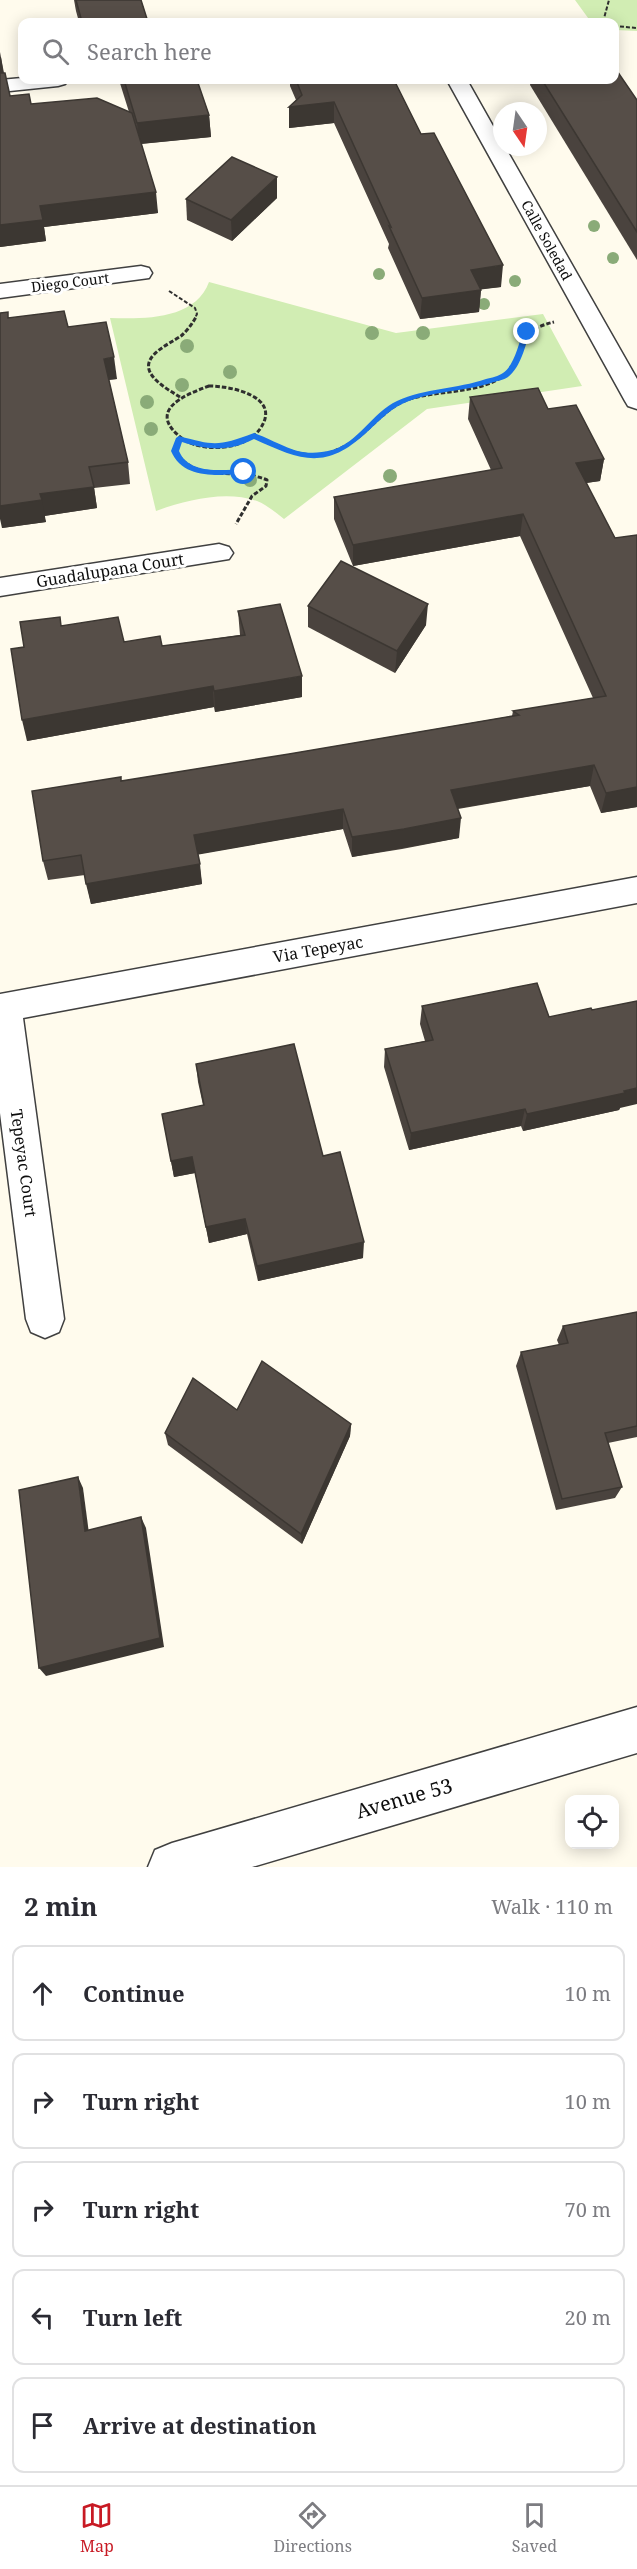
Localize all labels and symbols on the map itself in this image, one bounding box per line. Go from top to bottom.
north arrow [493,102,547,156]
street label: Calle Soledad [517,197,577,284]
street label: Diego Court [30,268,110,296]
route end [513,318,539,344]
route start [230,458,256,484]
street label: Guadalupana Court [35,547,186,593]
street label: Via Tepeyac [271,930,365,968]
street label: Tepeyac Court [6,1108,42,1219]
street label: Avenue 53 [353,1771,455,1825]

